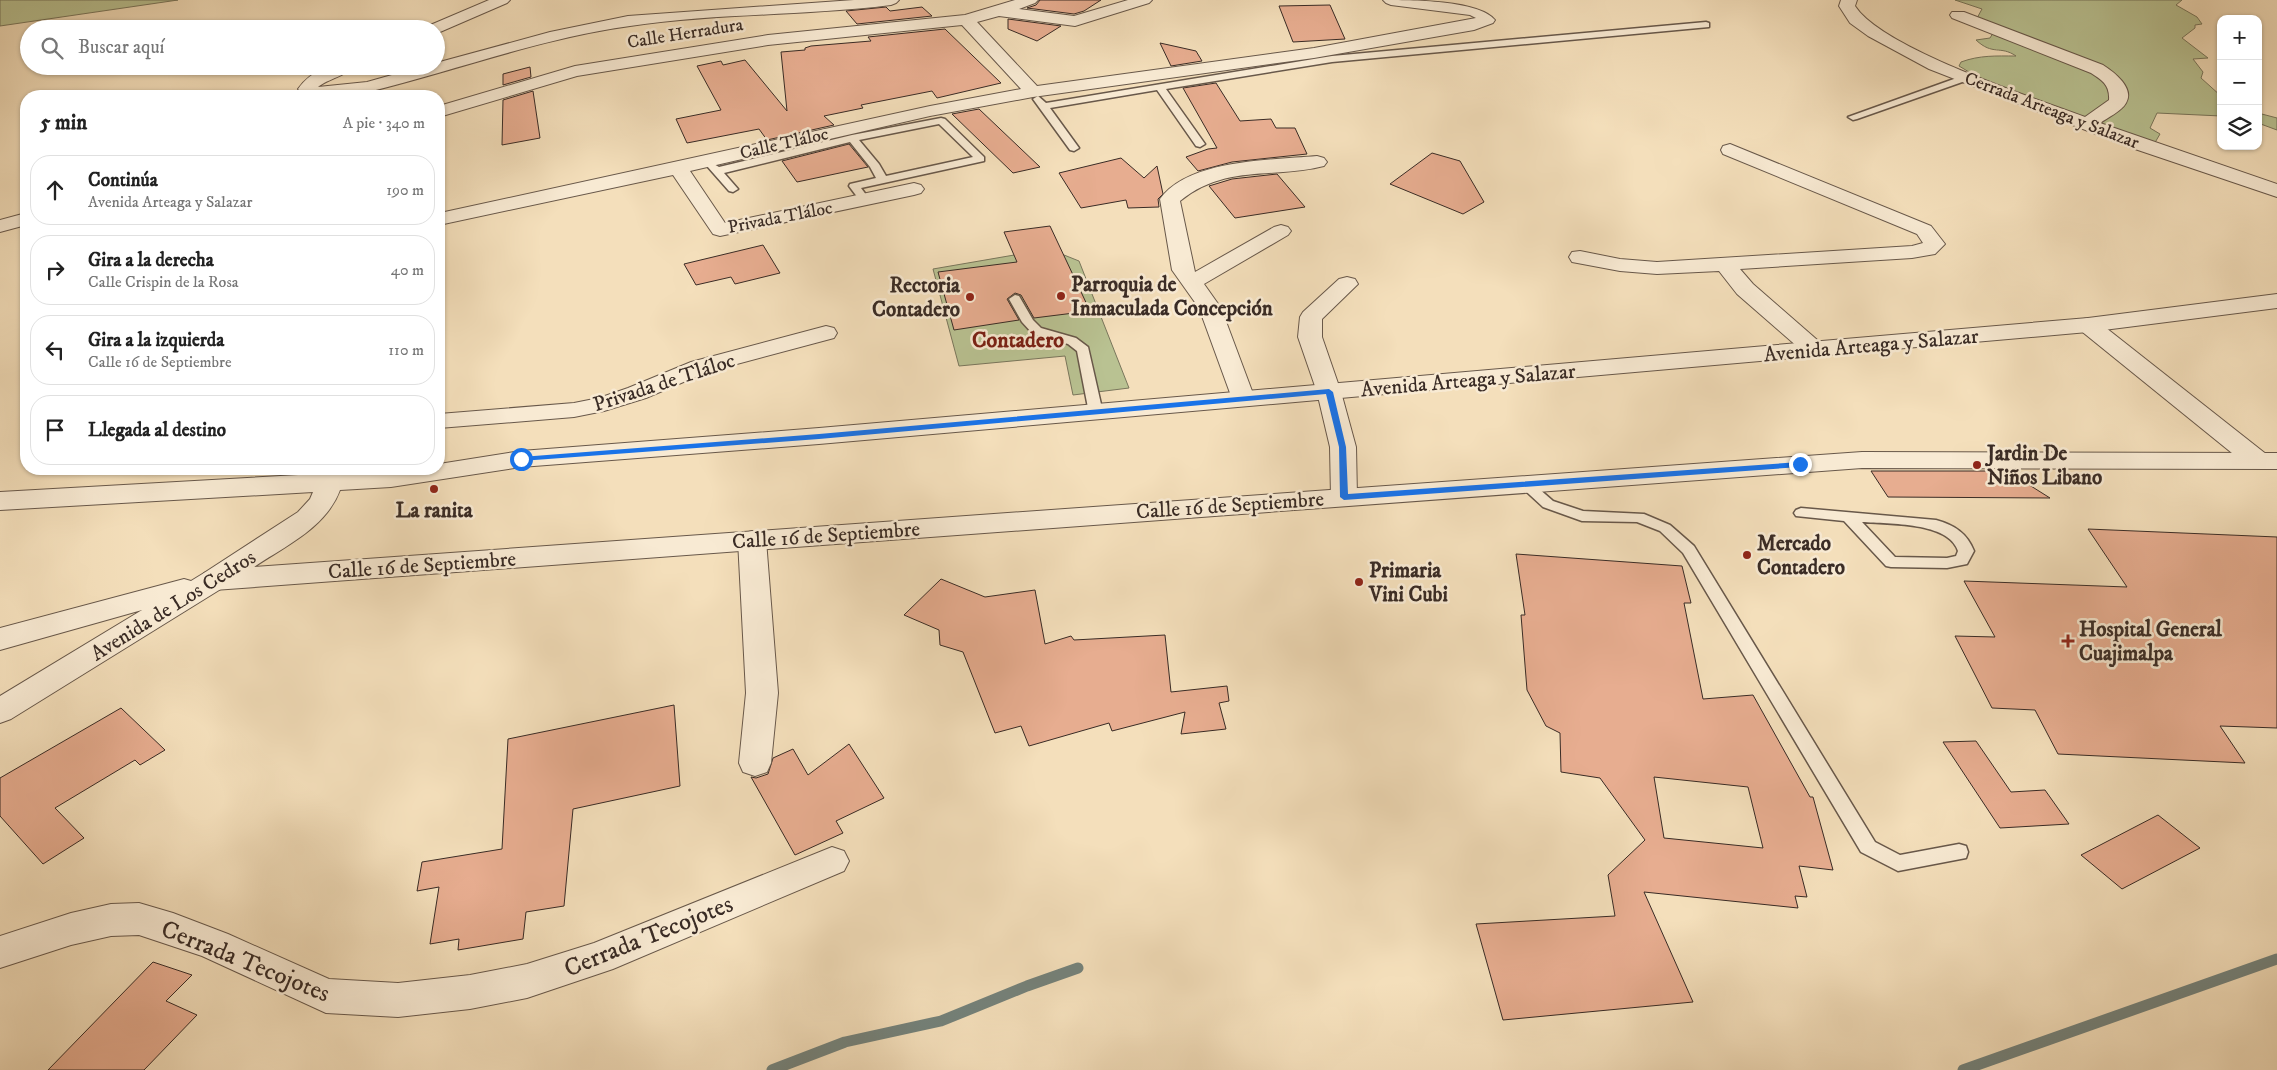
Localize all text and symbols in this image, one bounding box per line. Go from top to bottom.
street label: Calle Herradura [626,14,745,54]
map controls [2217,15,2262,150]
button: + [2217,15,2262,60]
search box [20,20,445,75]
icon: search [38,34,66,62]
text: Buscar aquí [78,36,164,59]
button: − [2217,60,2262,105]
street label: Cerrada Arteaga y Salazar [1961,68,2142,154]
button: layers [2217,105,2262,150]
text: 5 min [40,110,87,136]
text: A pie · 340 m [343,113,425,133]
street label: Calle Tláloc [738,123,831,165]
text: Continúa [88,169,158,192]
icon: ahead [41,176,69,204]
text: 190 m [386,180,424,200]
text: Avenida Arteaga y Salazar [88,192,252,212]
street label: Privada Tláloc [726,197,835,239]
text: Gira a la derecha [88,249,214,272]
icon: right [41,256,69,284]
text: 40 m [391,260,424,280]
text: Calle Crispin de la Rosa [88,272,239,292]
place label: Parroquia de Inmaculada Concepción [1071,272,1274,322]
place label: Rectoria Contadero [872,273,961,323]
marker: Parroquia de Inmaculada Concepción [1055,290,1067,302]
marker: Rectoria Contadero [964,291,976,303]
street label: Avenida Arteaga y Salazar [1762,324,1980,368]
district label: Contadero [972,327,1064,354]
text: Gira a la izquierda [88,329,224,352]
icon: left [41,336,69,364]
text: 110 m [388,340,424,360]
street label: Privada de Tláloc [590,348,739,418]
text: Calle 16 de Septiembre [88,352,232,372]
street label: Avenida Arteaga y Salazar [1359,359,1577,403]
icon: arrive [41,416,69,444]
text: Llegada al destino [88,419,226,442]
place label: Jardin De Niños Libano [1985,441,2102,491]
route start [510,448,533,471]
route end [1789,453,1812,476]
marker: Jardin De Niños Libano [1971,459,1983,471]
marker: La ranita [428,483,440,495]
street label: Calle 16 de Septiembre [1135,486,1325,526]
place label: La ranita [395,498,474,524]
street label: Calle 16 de Septiembre [731,516,921,556]
place label: Mercado Contadero [1757,531,1845,581]
street label: Avenida de Los Cedros [86,545,261,667]
street label: Calle 16 de Septiembre [327,546,517,586]
marker: Mercado Contadero [1741,549,1753,561]
place label: Primaria Vini Cubi [1368,558,1448,608]
marker: Primaria Vini Cubi [1353,576,1365,588]
place label: Hospital General Cuajimalpa [2079,617,2223,668]
marker: Hospital General Cuajimalpa [2061,634,2075,648]
street label: Cerrada Tecojotes [560,888,737,984]
street label: Cerrada Tecojotes [157,913,334,1009]

